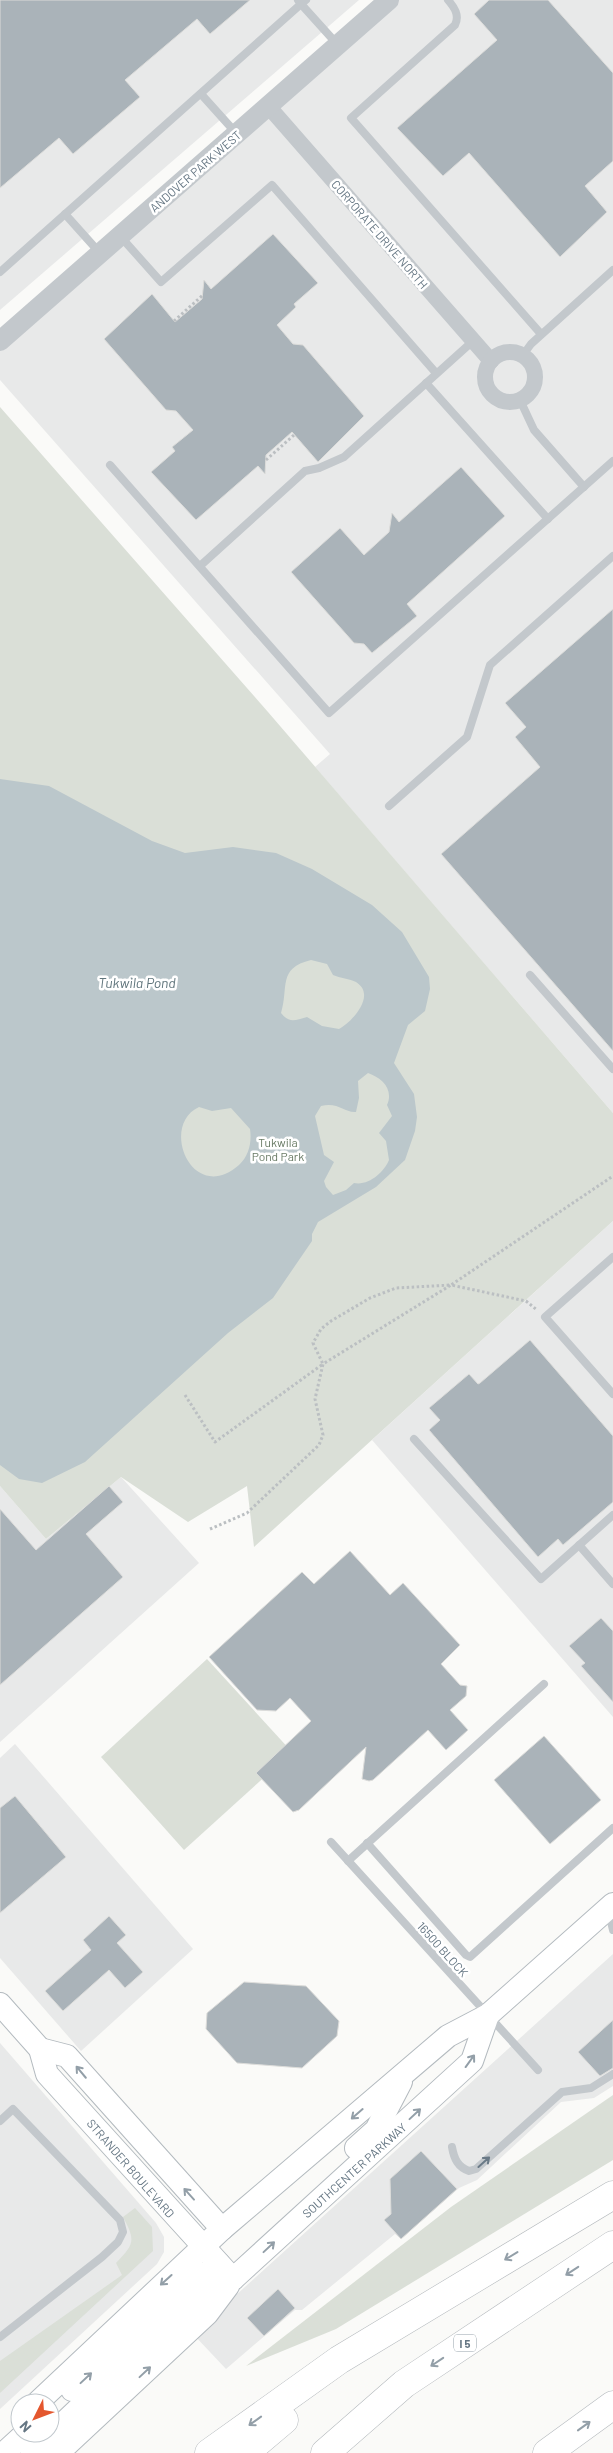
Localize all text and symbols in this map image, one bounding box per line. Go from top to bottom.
street label: ANDOVER PARK WEST [147,127,244,214]
street label: CORPORATE DRIVE NORTH [329,177,431,291]
water label: Tukwila Pond [98,974,176,991]
park label: Tukwila Pond Park [252,1135,304,1163]
street label: 16500 BLOCK [415,1919,472,1980]
one-way arrow [464,2055,475,2068]
one-way arrow [76,2066,87,2079]
one-way arrow [351,2108,364,2119]
one-way arrow [409,2108,421,2120]
street label: STRANDER BOULEVARD [84,2116,178,2220]
street label: SOUTHCENTER PARKWAY [299,2120,409,2220]
one-way arrow [477,2157,490,2168]
one-way arrow [183,2187,195,2200]
one-way arrow [263,2241,276,2253]
one-way arrow [505,2251,519,2261]
one-way arrow [565,2266,579,2276]
one-way arrow [160,2274,173,2286]
road number: I 5 [454,2334,476,2352]
one-way arrow [430,2356,444,2367]
one-way arrow [139,2366,151,2378]
one-way arrow [79,2372,92,2383]
north arrow [10,2393,60,2443]
one-way arrow [248,2416,262,2426]
text: N [16,2418,34,2436]
one-way arrow [577,2421,591,2431]

